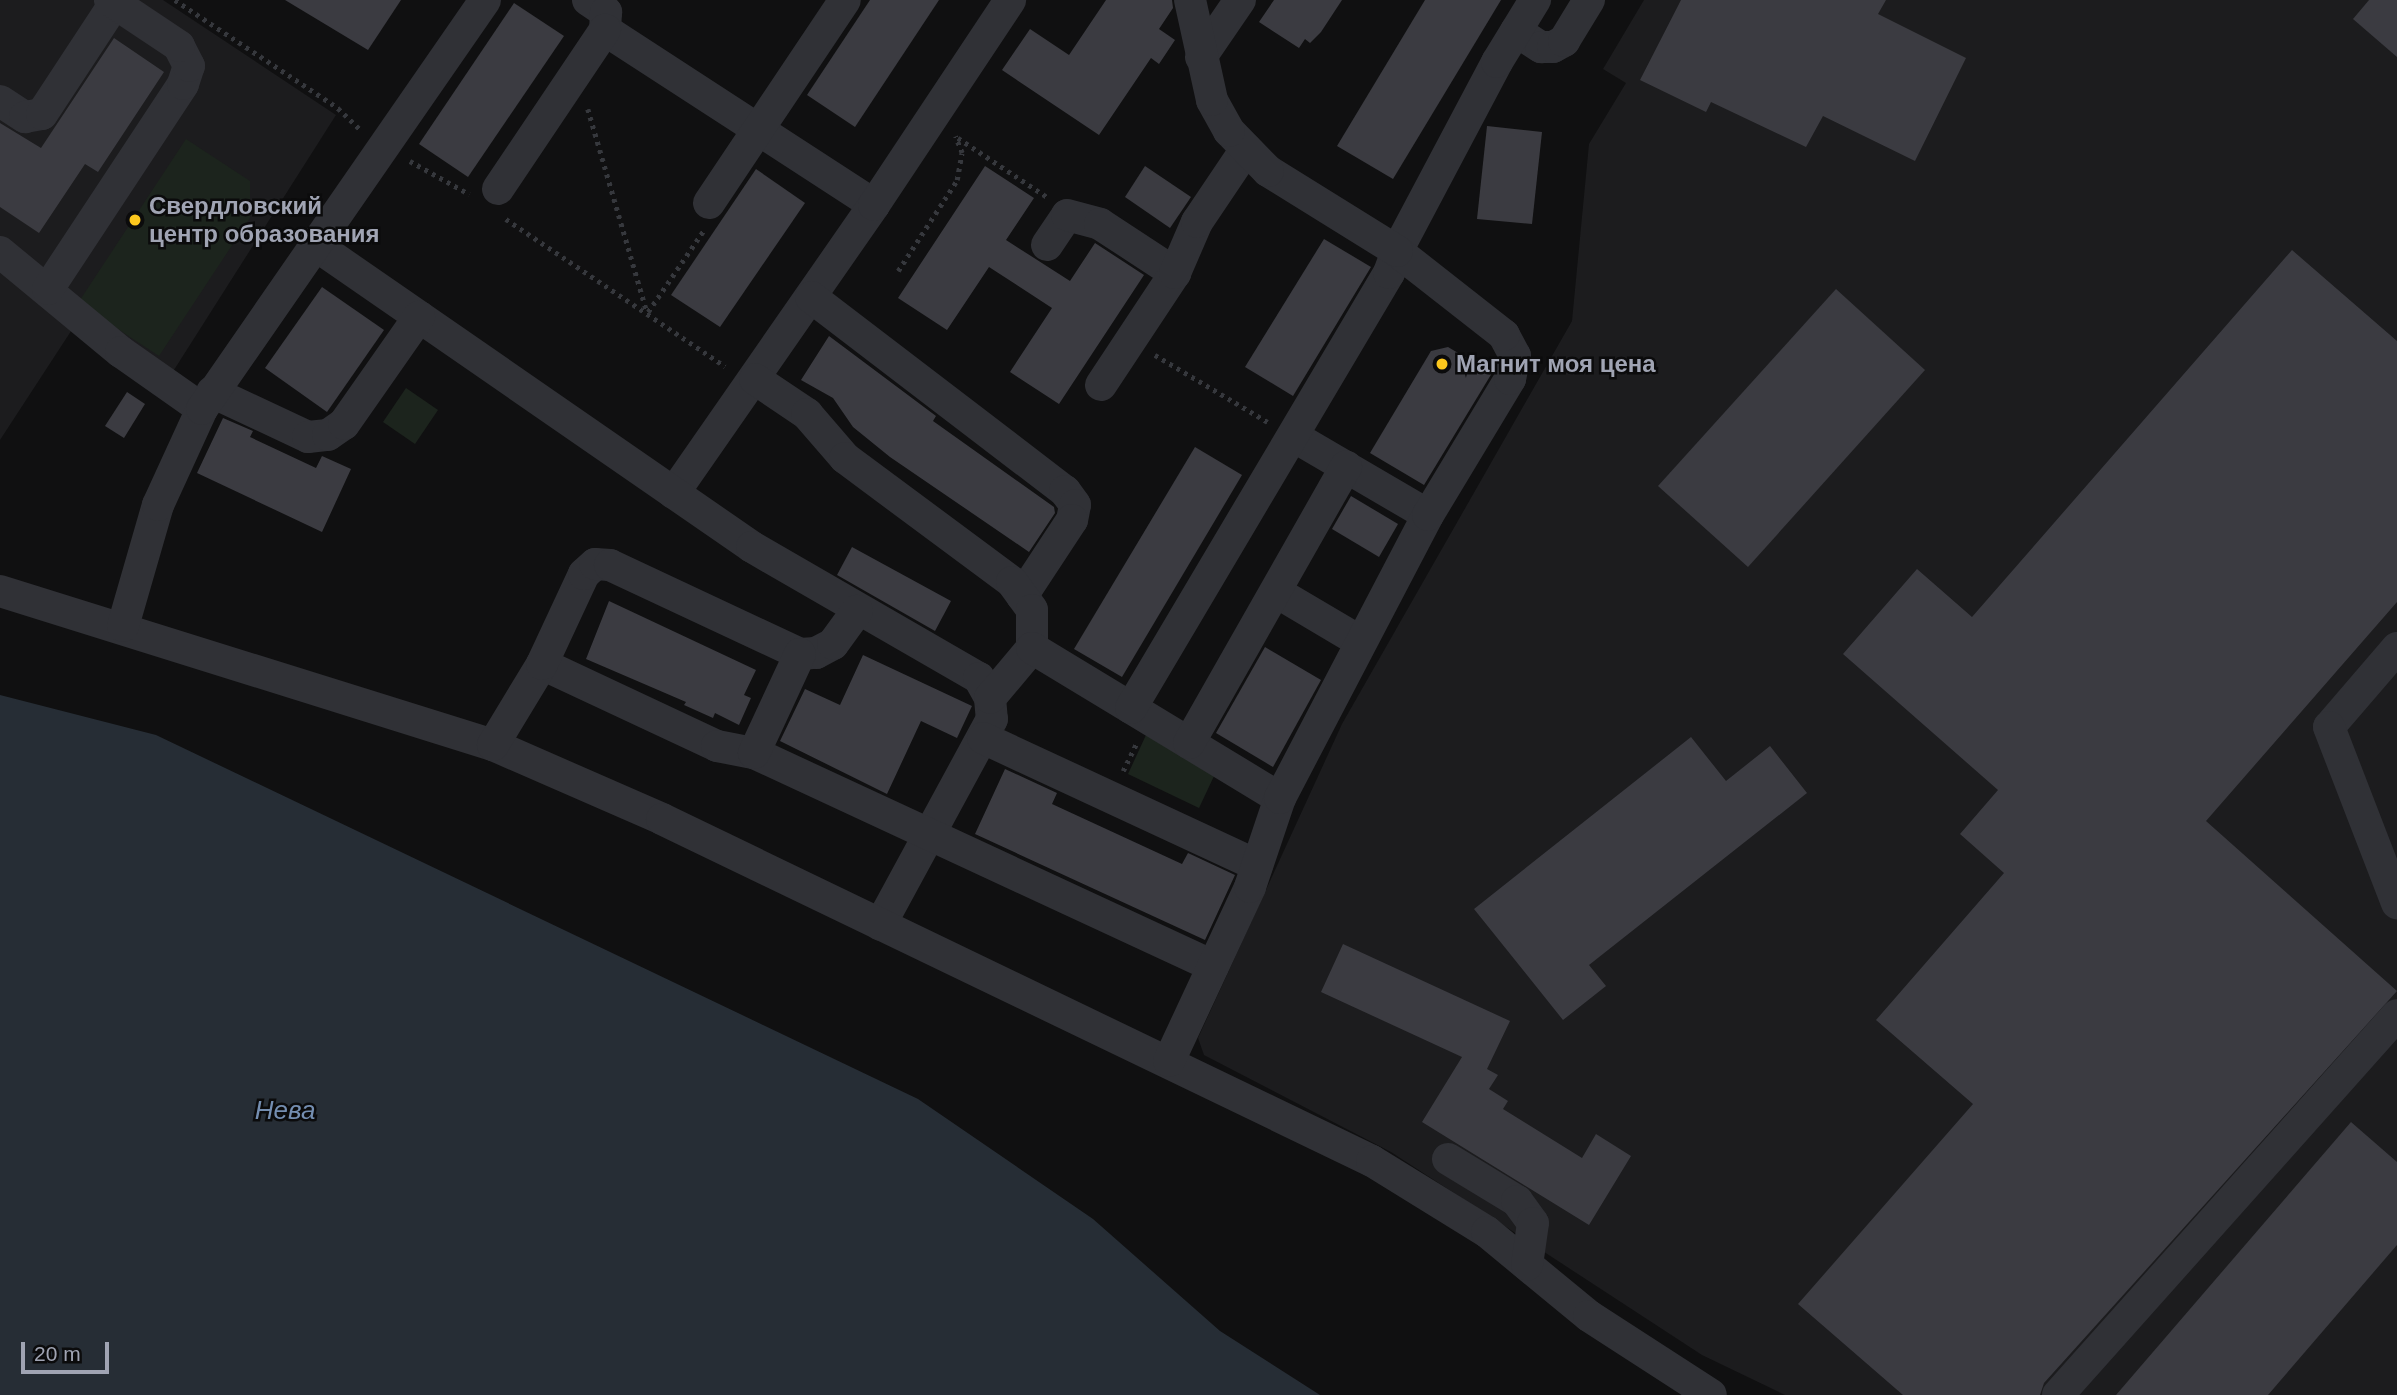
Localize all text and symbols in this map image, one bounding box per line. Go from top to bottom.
place label: Свердловский центр образования [149,192,379,248]
marker: Свердловский центр образования [127,212,143,228]
place label: Магнит моя цена [1456,350,1656,378]
marker: Магнит моя цена [1434,356,1450,372]
water label: Нева [255,1095,315,1127]
scale bar [24,1328,112,1372]
text: 20 m [34,1342,81,1365]

